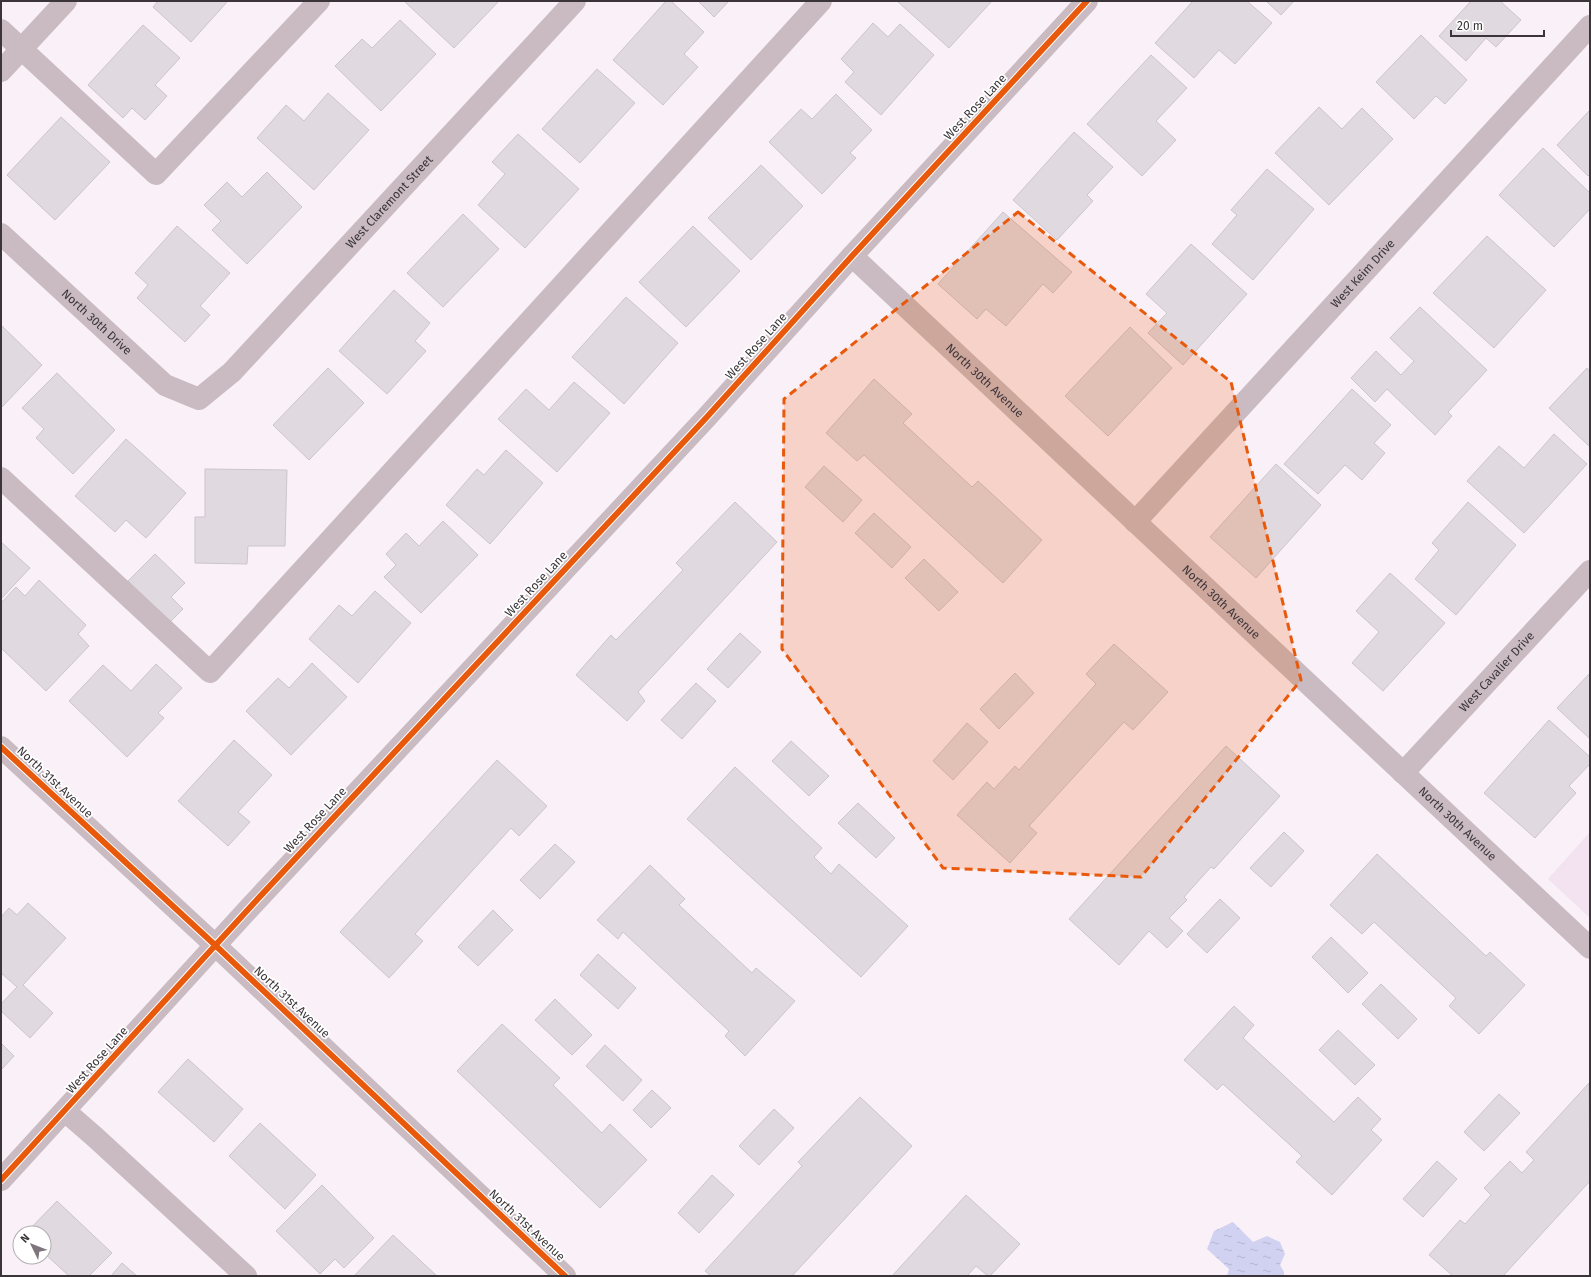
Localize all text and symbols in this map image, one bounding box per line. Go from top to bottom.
scale bar [1451,12,1544,38]
text: 20 m [1457,19,1483,33]
street label: West Rose Lane [941,71,1009,143]
street label: West Claremont Street [343,152,436,251]
street label: West Keim Drive [1328,237,1398,311]
street label: North 30th Drive [59,286,134,358]
street label: West Rose Lane [722,310,790,382]
street label: North 30th Avenue [943,341,1027,420]
street label: West Rose Lane [502,548,570,620]
street label: North 30th Avenue [1179,562,1263,642]
street label: West Cavalier Drive [1456,629,1537,715]
street label: North 31st Avenue [14,743,96,821]
street label: West Rose Lane [281,784,349,856]
street label: North 30th Avenue [1416,784,1499,864]
street label: North 31st Avenue [251,963,333,1041]
street label: West Rose Lane [63,1024,131,1096]
street label: North 31st Avenue [486,1186,568,1264]
north arrow [12,1225,52,1265]
text: N [18,1231,32,1246]

